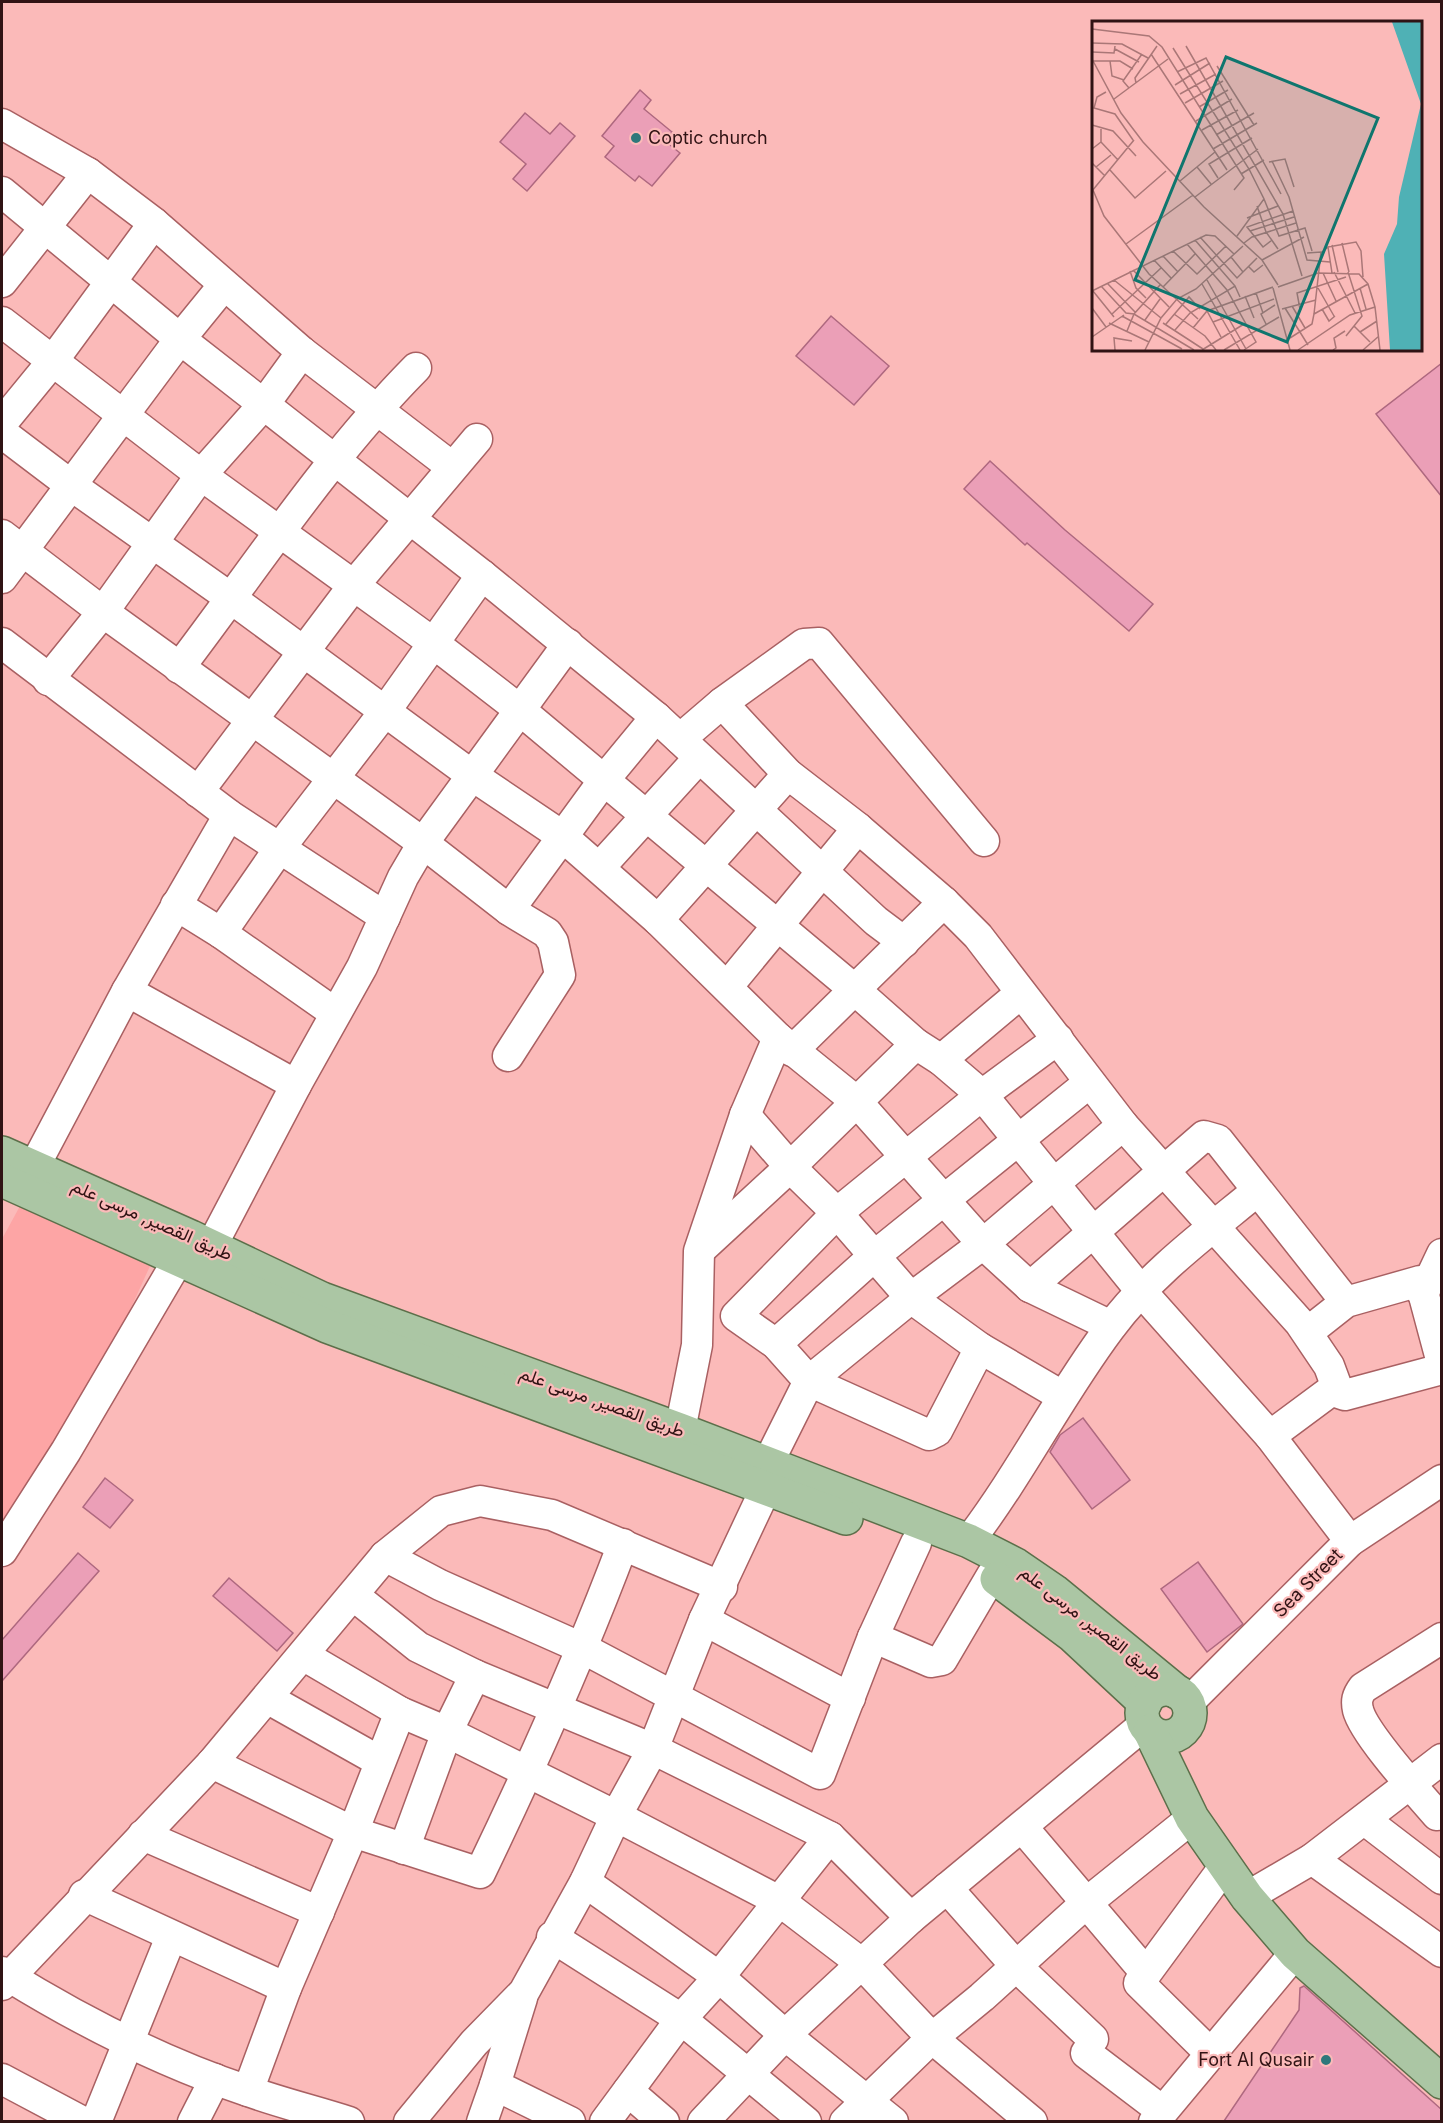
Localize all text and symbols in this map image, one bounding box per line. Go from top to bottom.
inset map [1092,21,1422,351]
place label: Coptic church [648,127,768,148]
marker: Coptic church [629,131,643,145]
street label: طريق القصير, مرسى علم [68,1175,236,1266]
street label: طريق القصير, مرسى علم [516,1362,688,1443]
street label: Sea Street [1269,1544,1346,1621]
street label: طريق القصير, مرسى علم [1015,1561,1166,1686]
place label: Fort Al Qusair [1198,2049,1314,2070]
marker: Fort Al Qusair [1319,2053,1333,2067]

